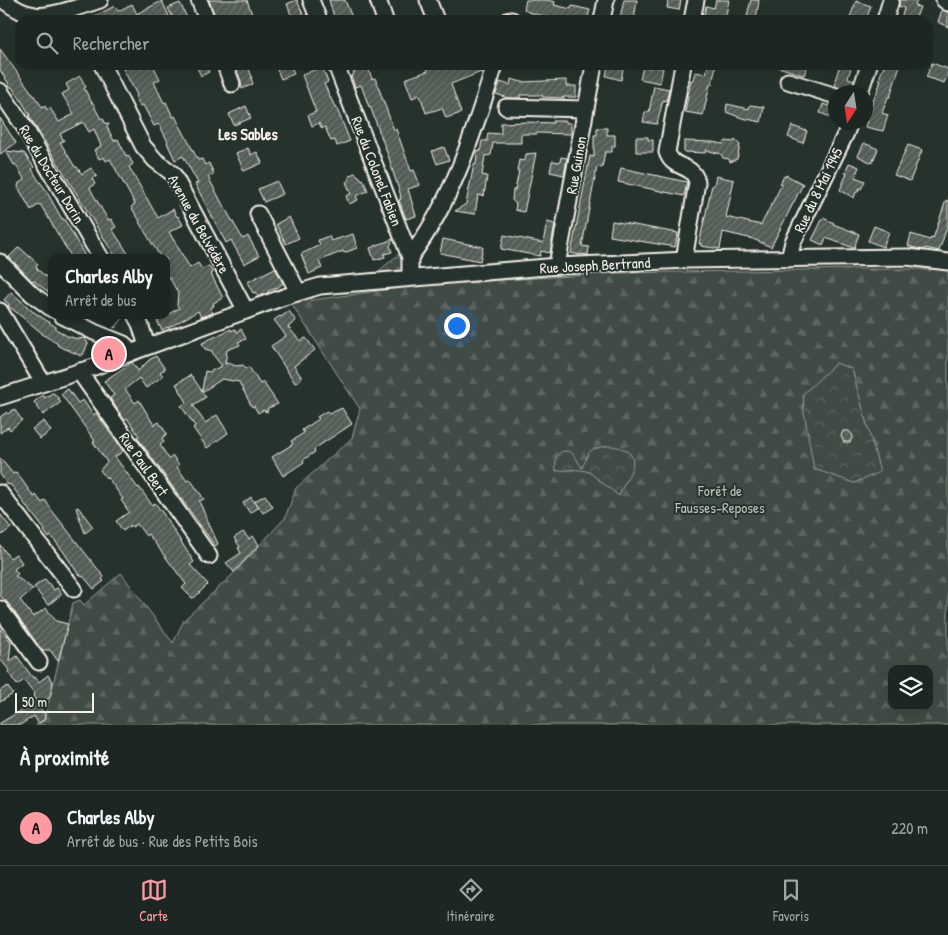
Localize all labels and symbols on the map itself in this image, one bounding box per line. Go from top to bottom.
north arrow [828,85,873,130]
street label: Rue du Colonel Fabien [346,113,408,229]
street label: Rue du Docteur Darin [14,121,90,228]
district label: Les Sables [218,123,278,145]
street label: Rue Guinon [561,134,591,196]
street label: Rue du 8 Mai 1945 [788,143,848,236]
street label: Avenue du Belvédère [163,171,235,277]
street label: Rue Joseph Bertrand [539,252,651,278]
your location [444,313,470,339]
pin: A [93,335,125,373]
street label: Rue Paul Bert [114,428,174,501]
park label: Forêt de Fausses-Reposes [674,480,765,518]
scale bar [15,690,94,713]

